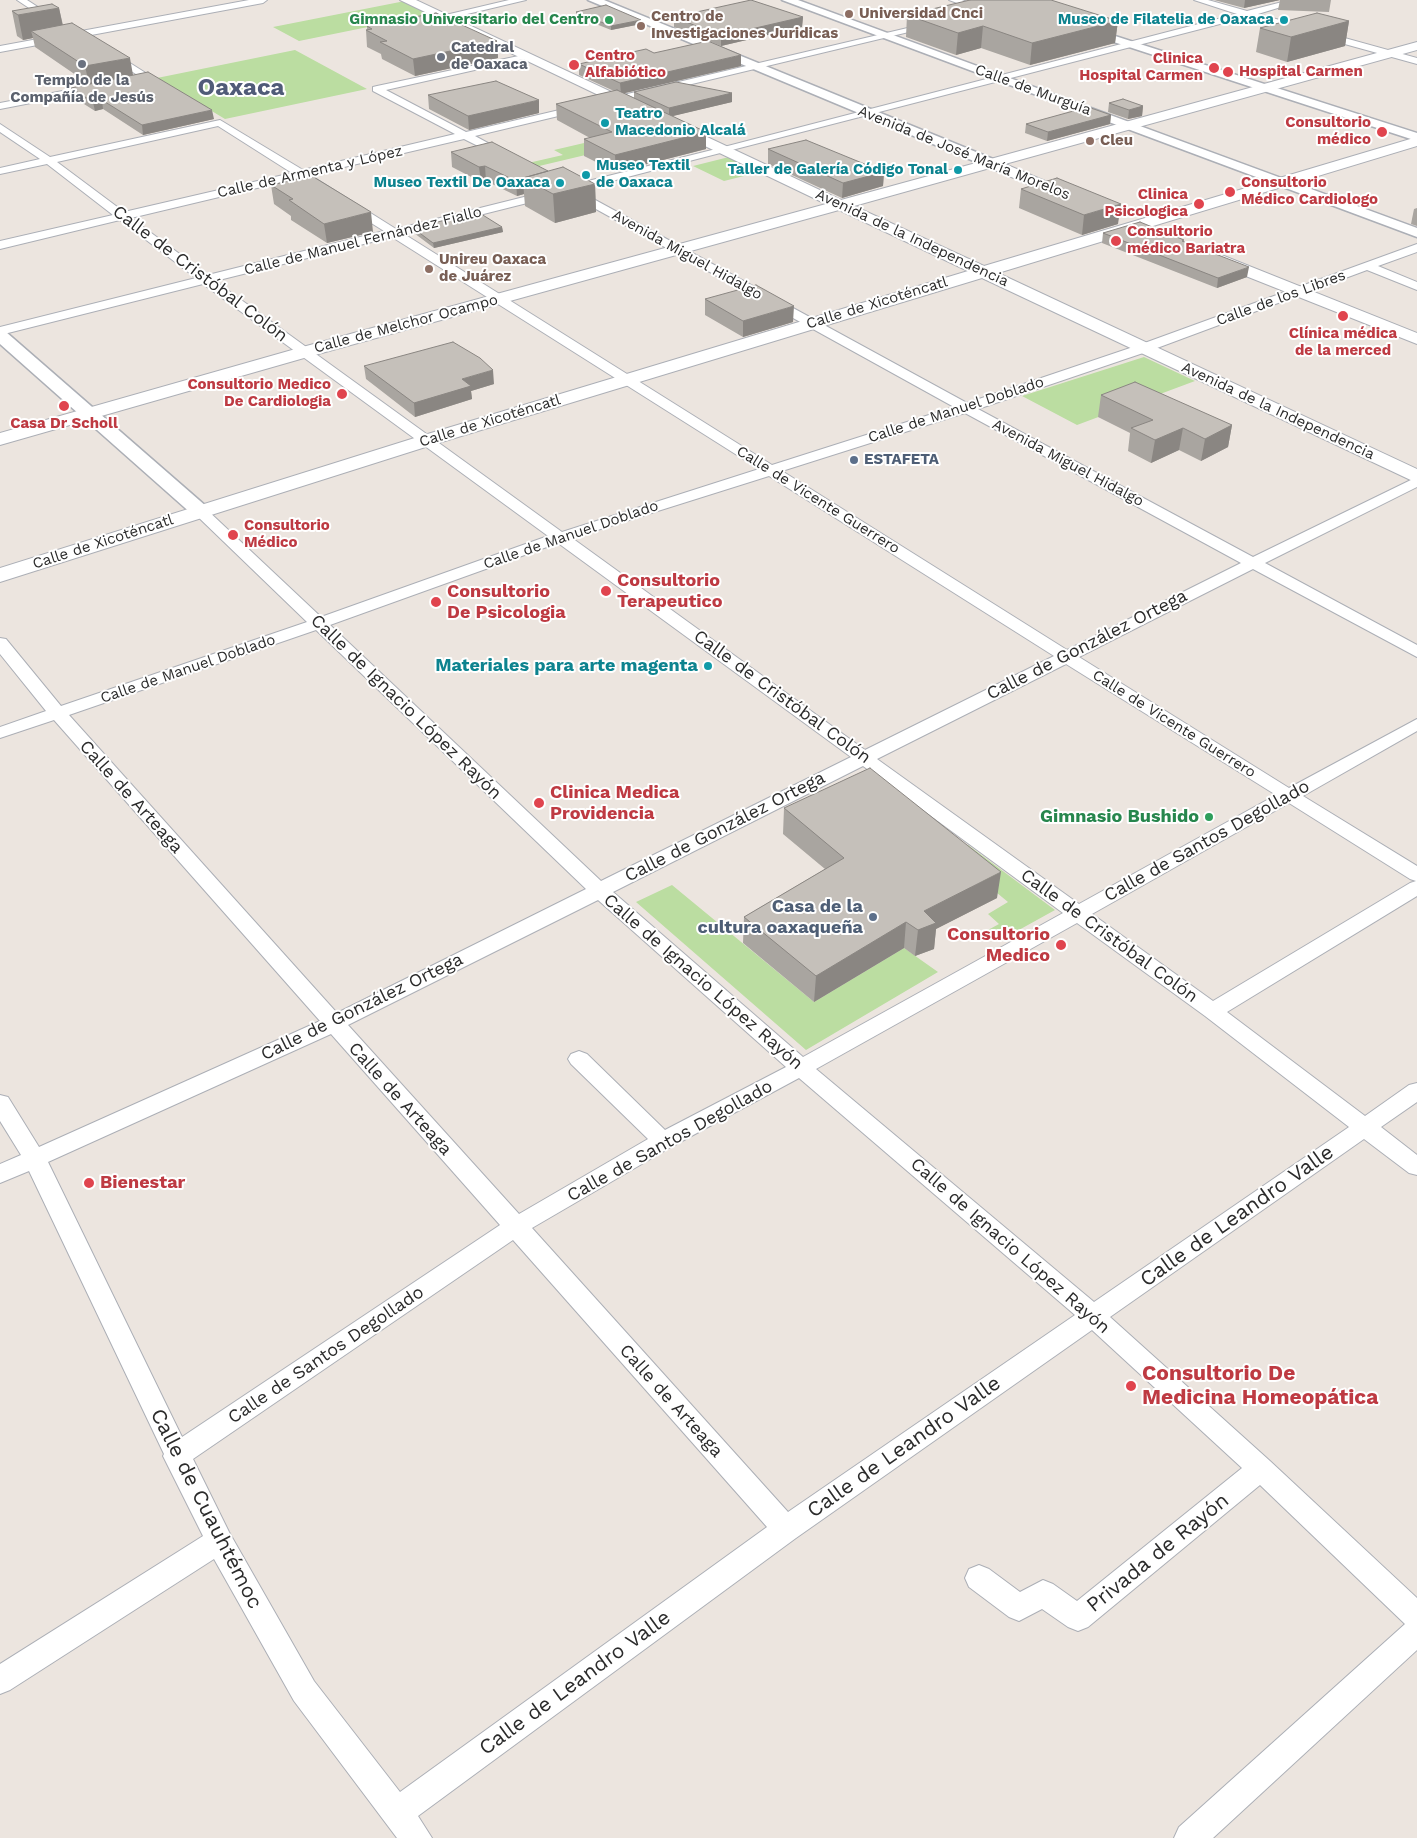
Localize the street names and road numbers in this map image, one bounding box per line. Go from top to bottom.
street label: Calle de Murguía [972,61,1094,119]
street label: Avenida de José María Morelos [855,102,1073,204]
street label: Calle de Armenta y López [216,142,404,202]
street label: Avenida de la Independencia [813,185,1011,291]
street label: Calle de Cristóbal Colón [108,201,292,347]
street label: Calle de Manuel Fernández Fiallo [242,203,484,279]
street label: Avenida Miguel Hidalgo [609,206,765,304]
street label: Calle de los Libres [1214,266,1348,330]
street label: Calle de Xicoténcatl [804,273,950,333]
street label: Calle de Melchor Ocampo [312,291,500,357]
street label: Avenida de la Independencia [1179,358,1377,464]
street label: Calle de Manuel Doblado [866,373,1046,447]
street label: Calle de Xicoténcatl [417,391,563,451]
street label: Avenida Miguel Hidalgo [989,415,1147,511]
street label: Calle de Vicente Guerrero [733,442,903,558]
street label: Calle de Manuel Doblado [481,497,661,573]
street label: Calle de Xicoténcatl [30,511,176,573]
street label: Calle de González Ortega [983,585,1191,705]
street label: Calle de Ignacio López Rayón [306,610,506,804]
street label: Calle de Cristóbal Colón [689,625,875,769]
street label: Calle de Manuel Doblado [98,631,278,707]
street label: Calle de Vicente Guerrero [1089,666,1259,782]
street label: Calle de Arteaga [75,736,187,858]
street label: Calle de González Ortega [621,767,829,887]
street label: Calle de Santos Degollado [1101,775,1313,907]
street label: Calle de Cristóbal Colón [1016,864,1202,1008]
street label: Calle de Ignacio López Rayón [599,889,807,1075]
street label: Calle de González Ortega [257,949,467,1065]
street label: Calle de Arteaga [344,1038,456,1160]
street label: Calle de Santos Degollado [564,1075,776,1207]
street label: Calle de Leandro Valle [1135,1140,1339,1292]
street label: Calle de Ignacio López Rayón [906,1153,1114,1339]
street label: Calle de Santos Degollado [224,1281,428,1429]
street label: Calle de Arteaga [615,1340,727,1462]
street label: Calle de Leandro Valle [802,1371,1006,1523]
street label: Calle de Cuauhtémoc [145,1405,267,1613]
street label: Privada de Rayón [1082,1488,1234,1618]
street label: Calle de Leandro Valle [474,1605,676,1761]

